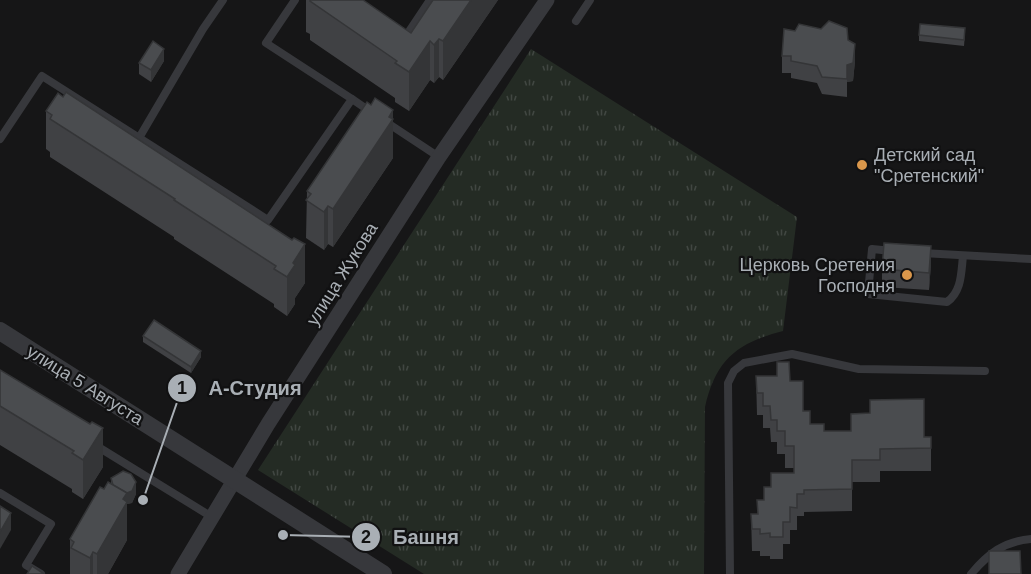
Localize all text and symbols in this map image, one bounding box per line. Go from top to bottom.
place label: Детский сад "Сретенский" [874,145,984,186]
marker: Детский сад "Сретенский" [855,158,869,172]
street label: улица Жукова [302,218,382,329]
place label: Церковь Сретения Господня [739,255,895,296]
marker: Церковь Сретения Господня [900,268,914,282]
street label: улица 5 Августа [23,341,148,429]
callout: А-Студия [167,369,314,407]
text: А-Студия [208,377,302,399]
text: 1 [177,378,187,398]
callout: Башня [351,518,471,556]
text: Башня [393,526,459,548]
text: 2 [361,527,371,547]

